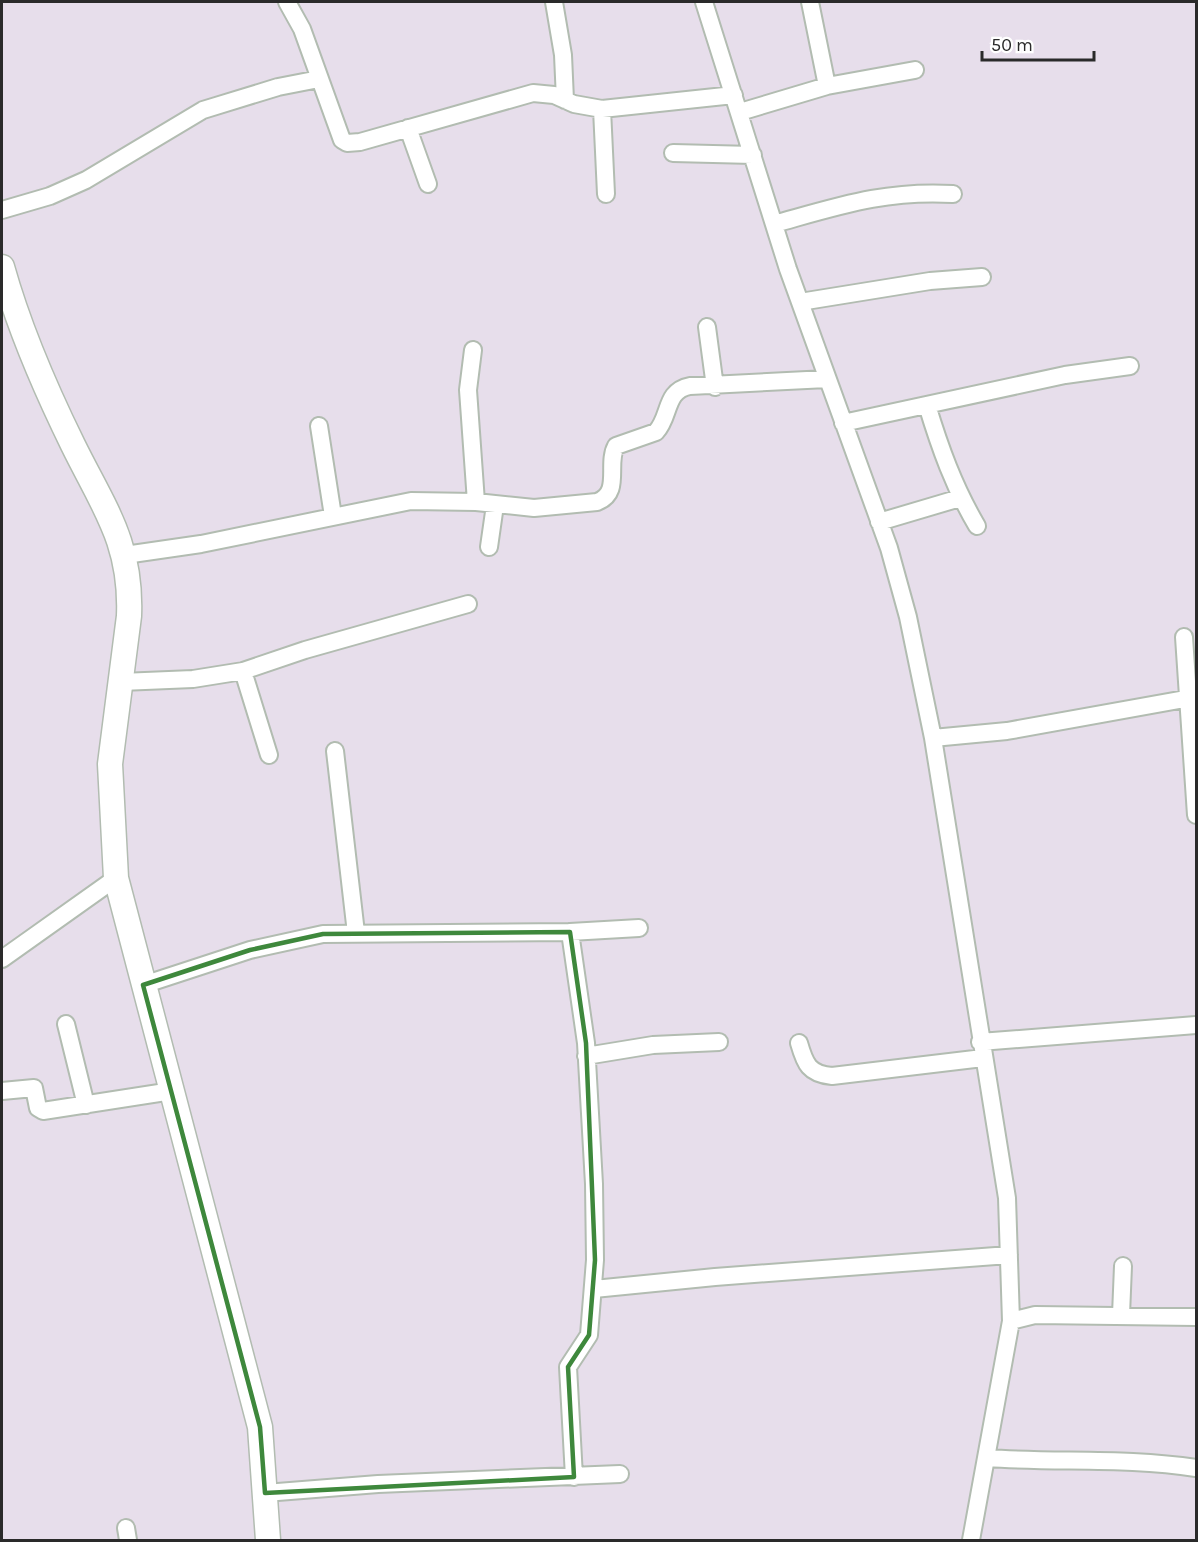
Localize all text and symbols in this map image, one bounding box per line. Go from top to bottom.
scale bar [982,24,1094,62]
text: 50 m [991,34,1033,56]

